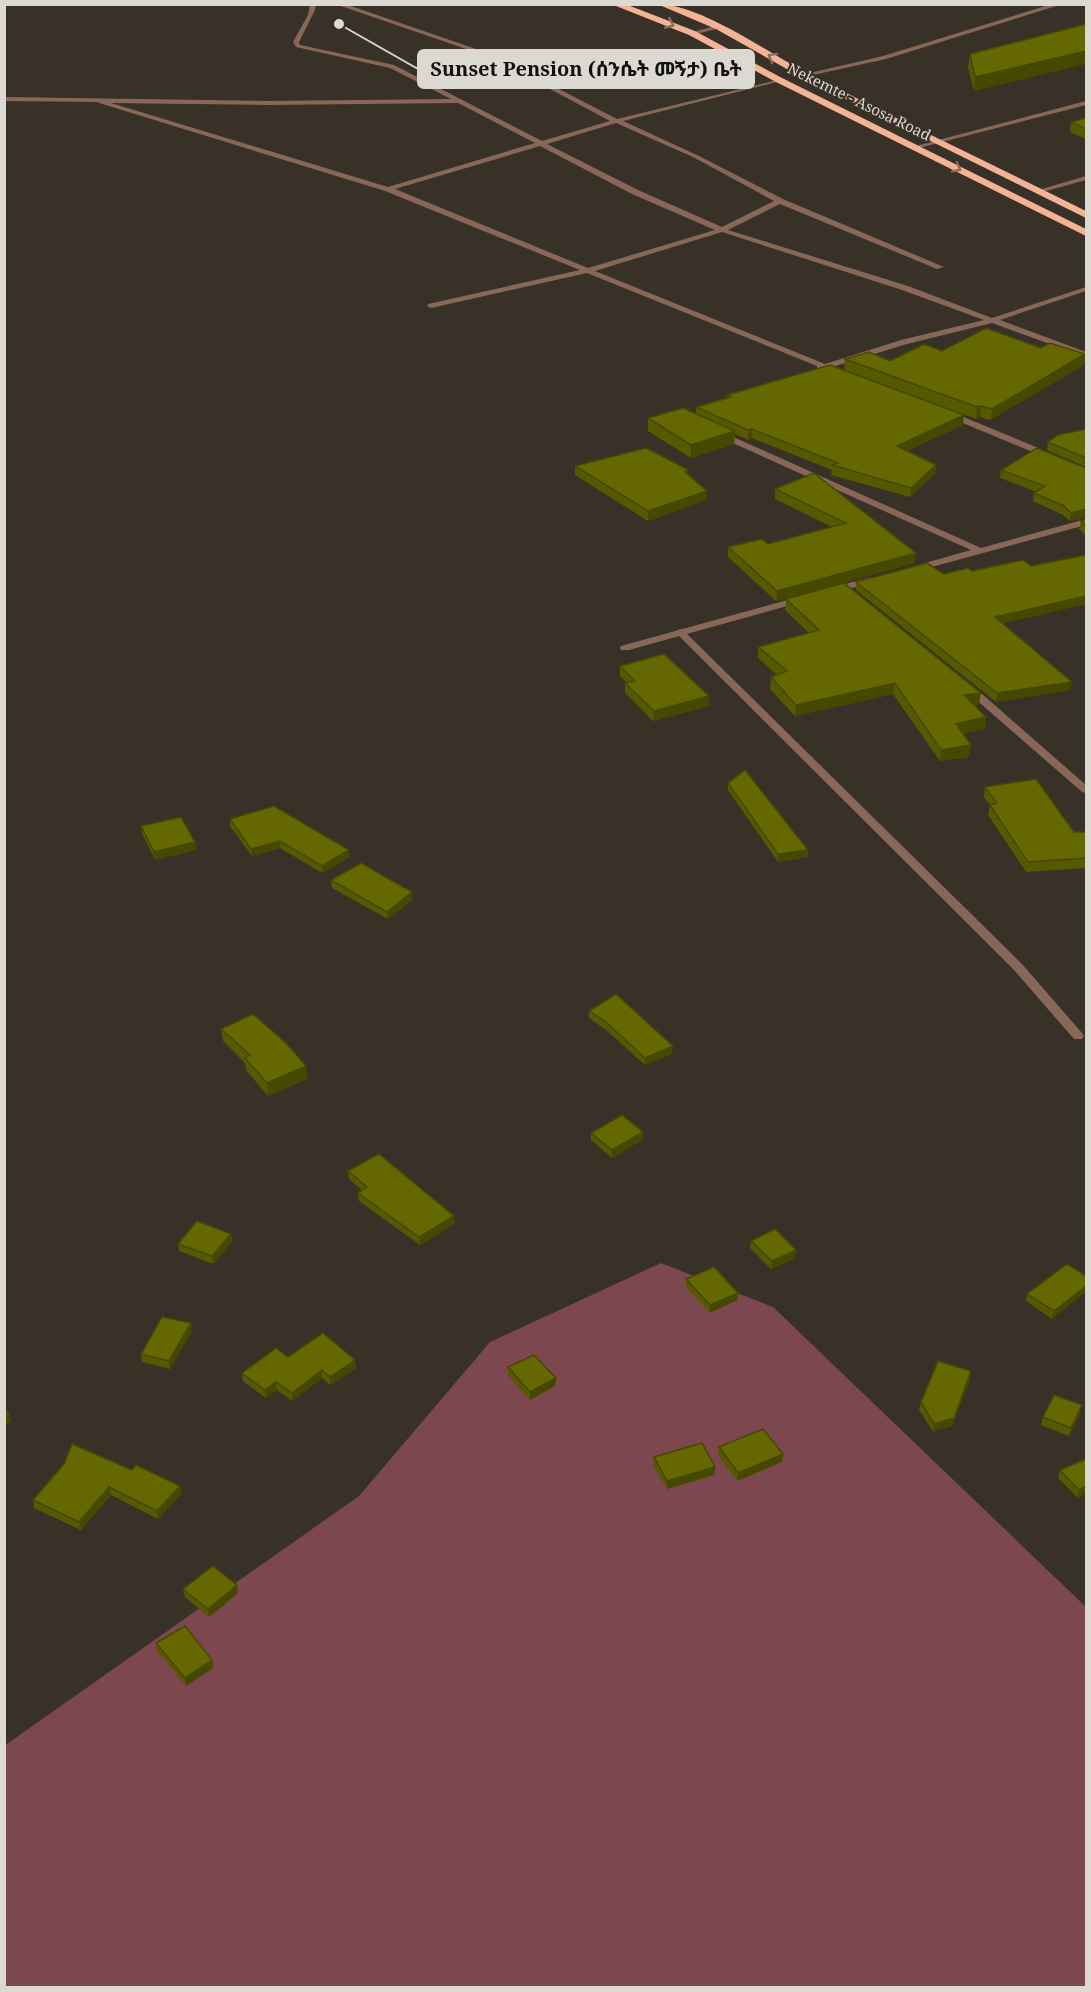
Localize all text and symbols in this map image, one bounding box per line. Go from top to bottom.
one-way arrow [664,17,675,29]
callout: Sunset Pension (ሰንሴት መኝታ) ቤት [418,50,754,88]
one-way arrow [768,52,778,64]
text: Sunset Pension (ሰንሴት መኝታ) ቤት [430,55,743,82]
street label: Nekemte - Asosa Road [784,58,934,145]
one-way arrow [950,161,961,172]

